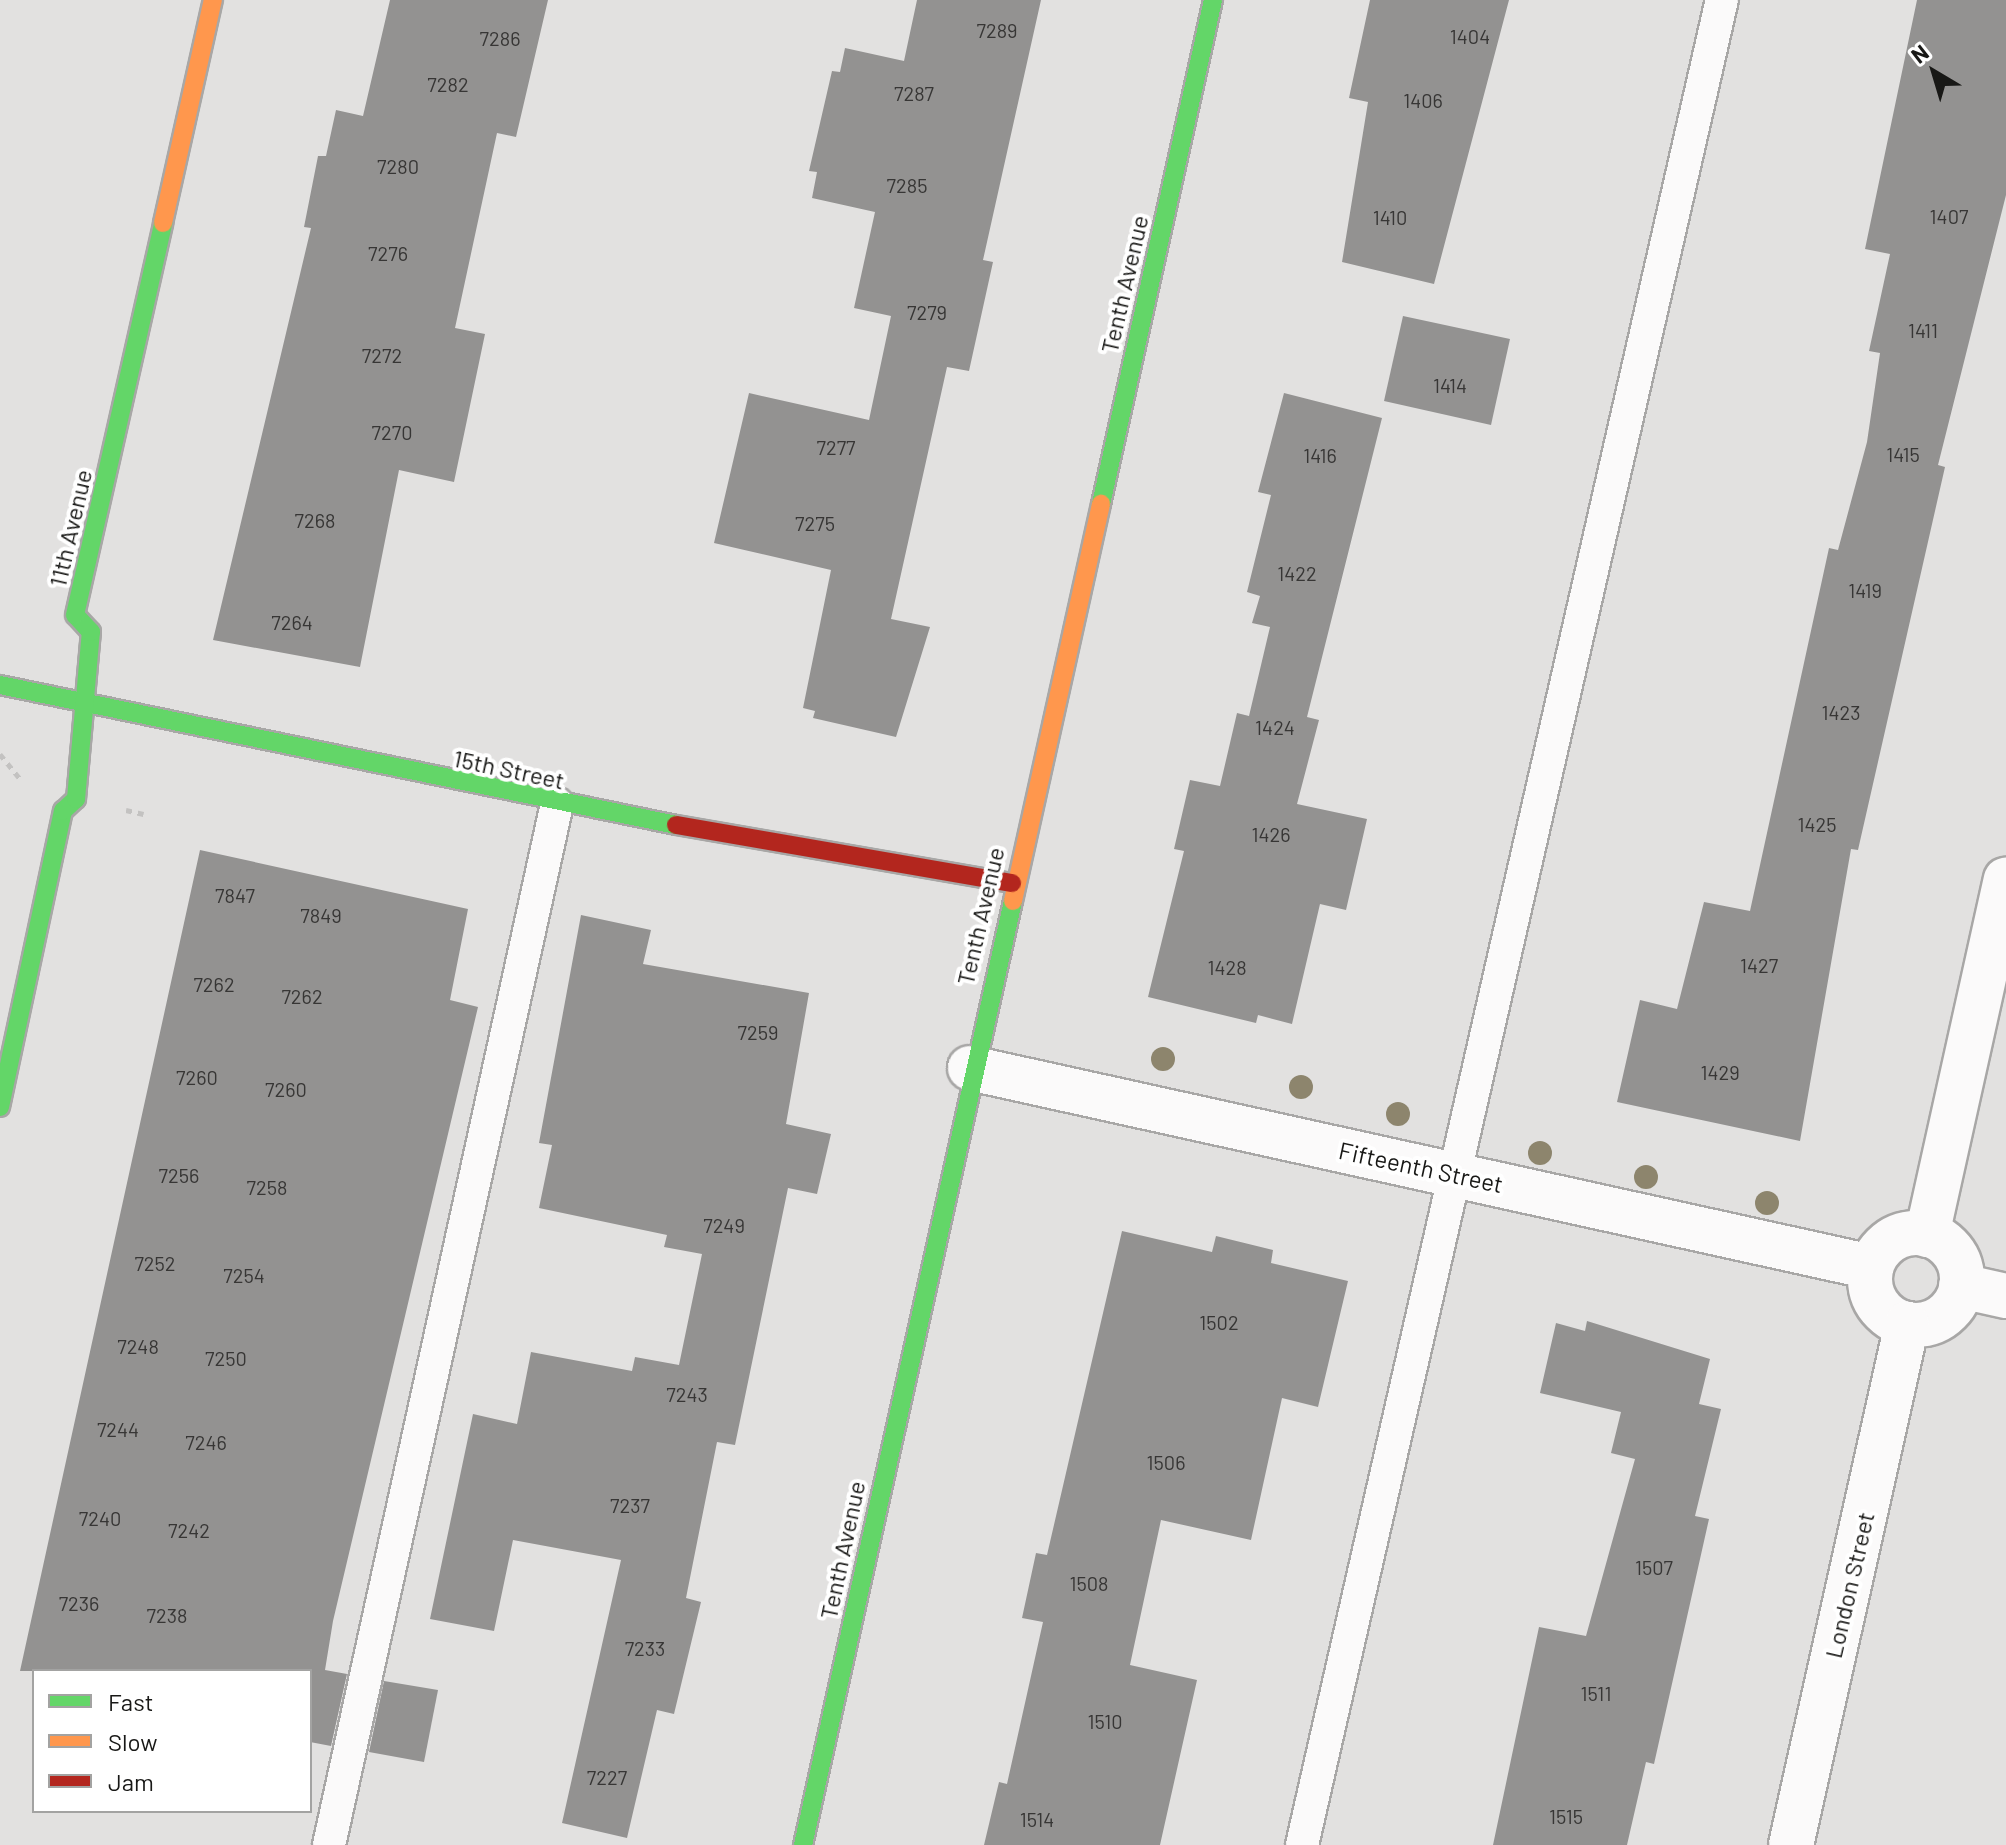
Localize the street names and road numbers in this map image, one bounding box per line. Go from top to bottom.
street label: Tenth Avenue [1094,212,1154,356]
street label: 11th Avenue [43,466,97,590]
street label: 15th Street [451,743,567,795]
street label: Tenth Avenue [950,844,1010,988]
street label: Fifteenth Street [1336,1136,1506,1198]
street label: Tenth Avenue [813,1478,871,1622]
street label: London Street [1818,1509,1880,1661]

